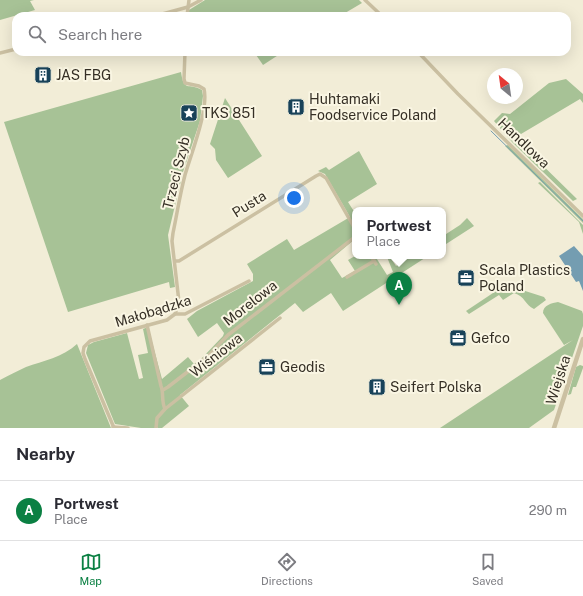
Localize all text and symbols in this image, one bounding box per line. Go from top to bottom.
search box [12,12,571,56]
icon: search [26,23,48,45]
text: Search here [58,26,142,43]
building icon: JAS FBG [33,65,53,85]
place label: JAS FBG [56,67,111,83]
north arrow [487,68,523,104]
place label: Huhtamaki Foodservice Poland [309,91,436,123]
building icon: Huhtamaki Foodservice Poland [286,97,306,117]
place icon: TKS 851 [179,103,199,123]
place label: TKS 851 [202,105,256,121]
street label: Handlowa [495,115,553,171]
street label: Trzeci Szyb [159,135,193,211]
street label: Pusta [229,187,269,221]
your location [284,188,304,208]
popup [352,207,446,259]
text: Portwest [367,217,431,234]
text: Place [367,234,400,249]
place label: Scala Plastics Poland [479,262,570,294]
office icon: Scala Plastics Poland [456,268,476,288]
pin: A [386,272,412,305]
street label: Morelowa [220,277,280,329]
street label: Małobądzka [113,292,193,330]
office icon: Gefco [448,328,468,348]
street label: Wiśniowa [187,330,245,380]
place label: Gefco [471,330,510,346]
street label: Wiejska [543,353,573,407]
office icon: Geodis [257,357,277,377]
place label: Geodis [280,359,325,375]
building icon: Seifert Polska [367,377,387,397]
place label: Seifert Polska [390,379,482,395]
text: Nearby [16,444,75,464]
text: Portwest [54,495,119,512]
text: A [24,503,34,518]
text: 290 m [529,503,567,518]
text: Place [54,512,88,527]
tab: Map [80,551,102,587]
tab: Directions [261,551,313,587]
tab: Saved [472,551,503,587]

